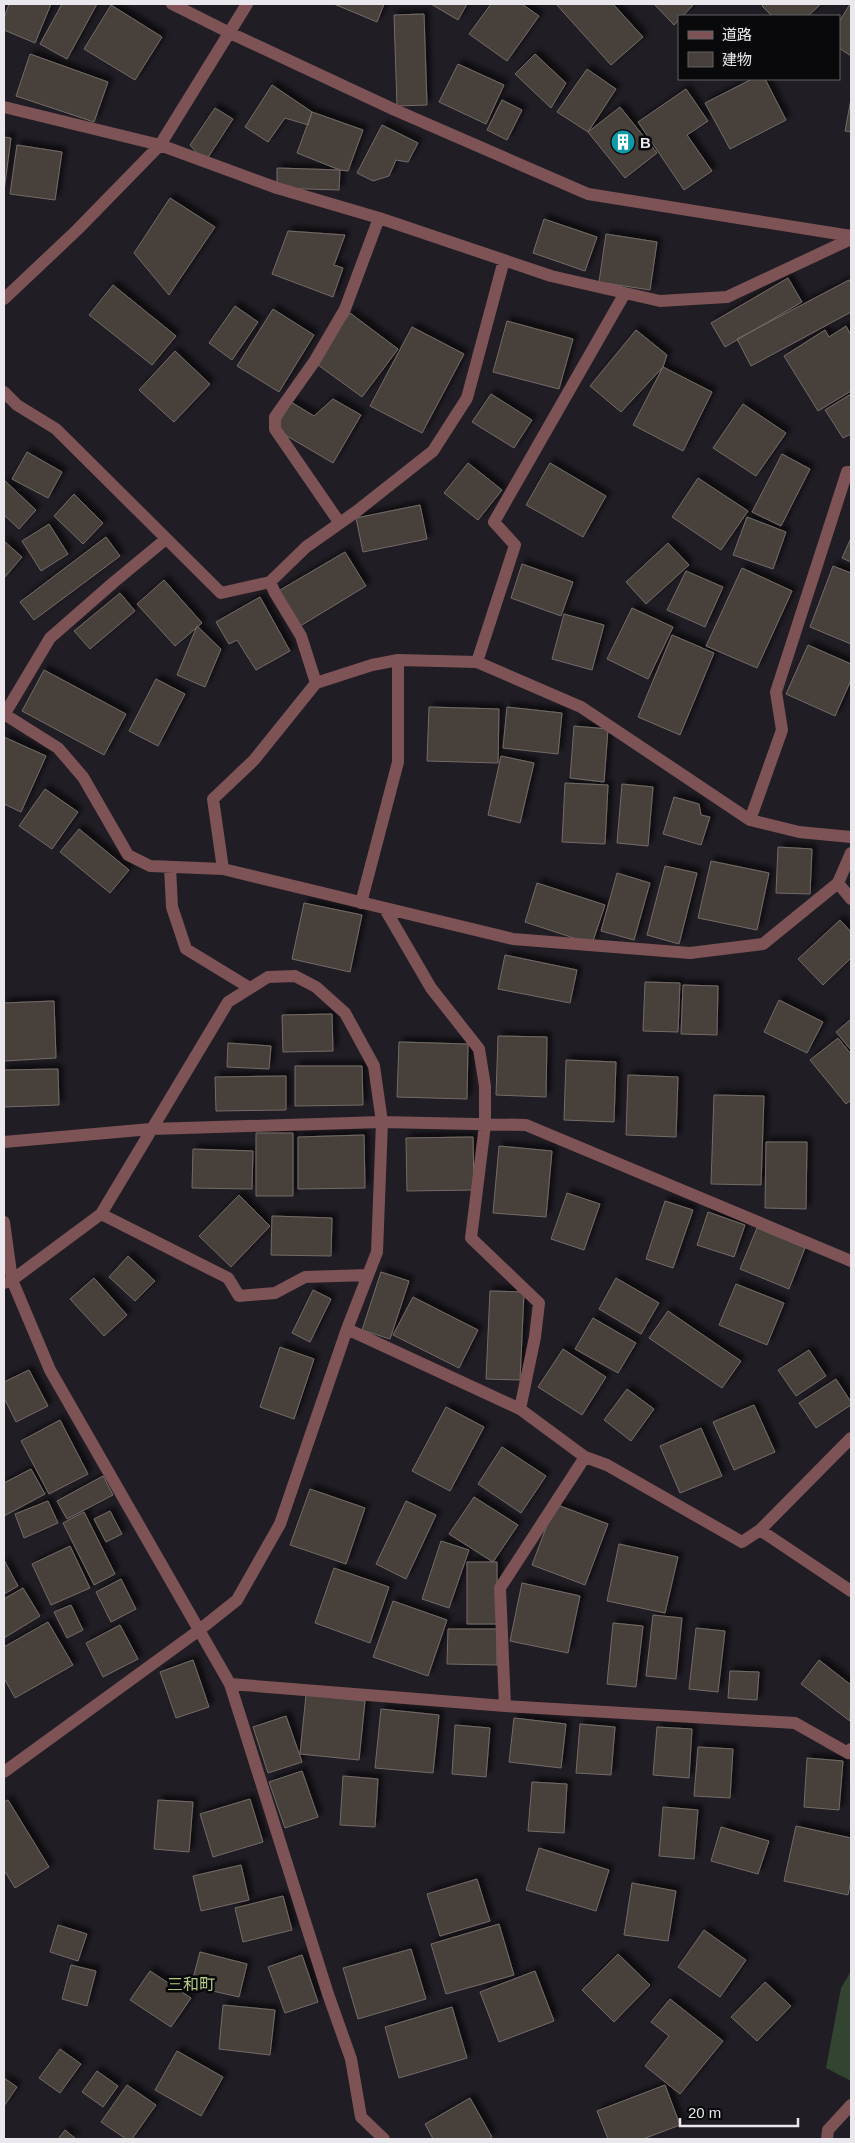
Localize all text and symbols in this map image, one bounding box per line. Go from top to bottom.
legend [678,15,840,80]
text: 道路 [722,26,752,43]
text: 建物 [722,51,752,68]
building icon: B [610,129,636,155]
place label: B [640,134,651,151]
district label: 三和町 [167,1976,215,1993]
scale bar [680,2096,798,2128]
text: 20 m [688,2104,721,2121]

